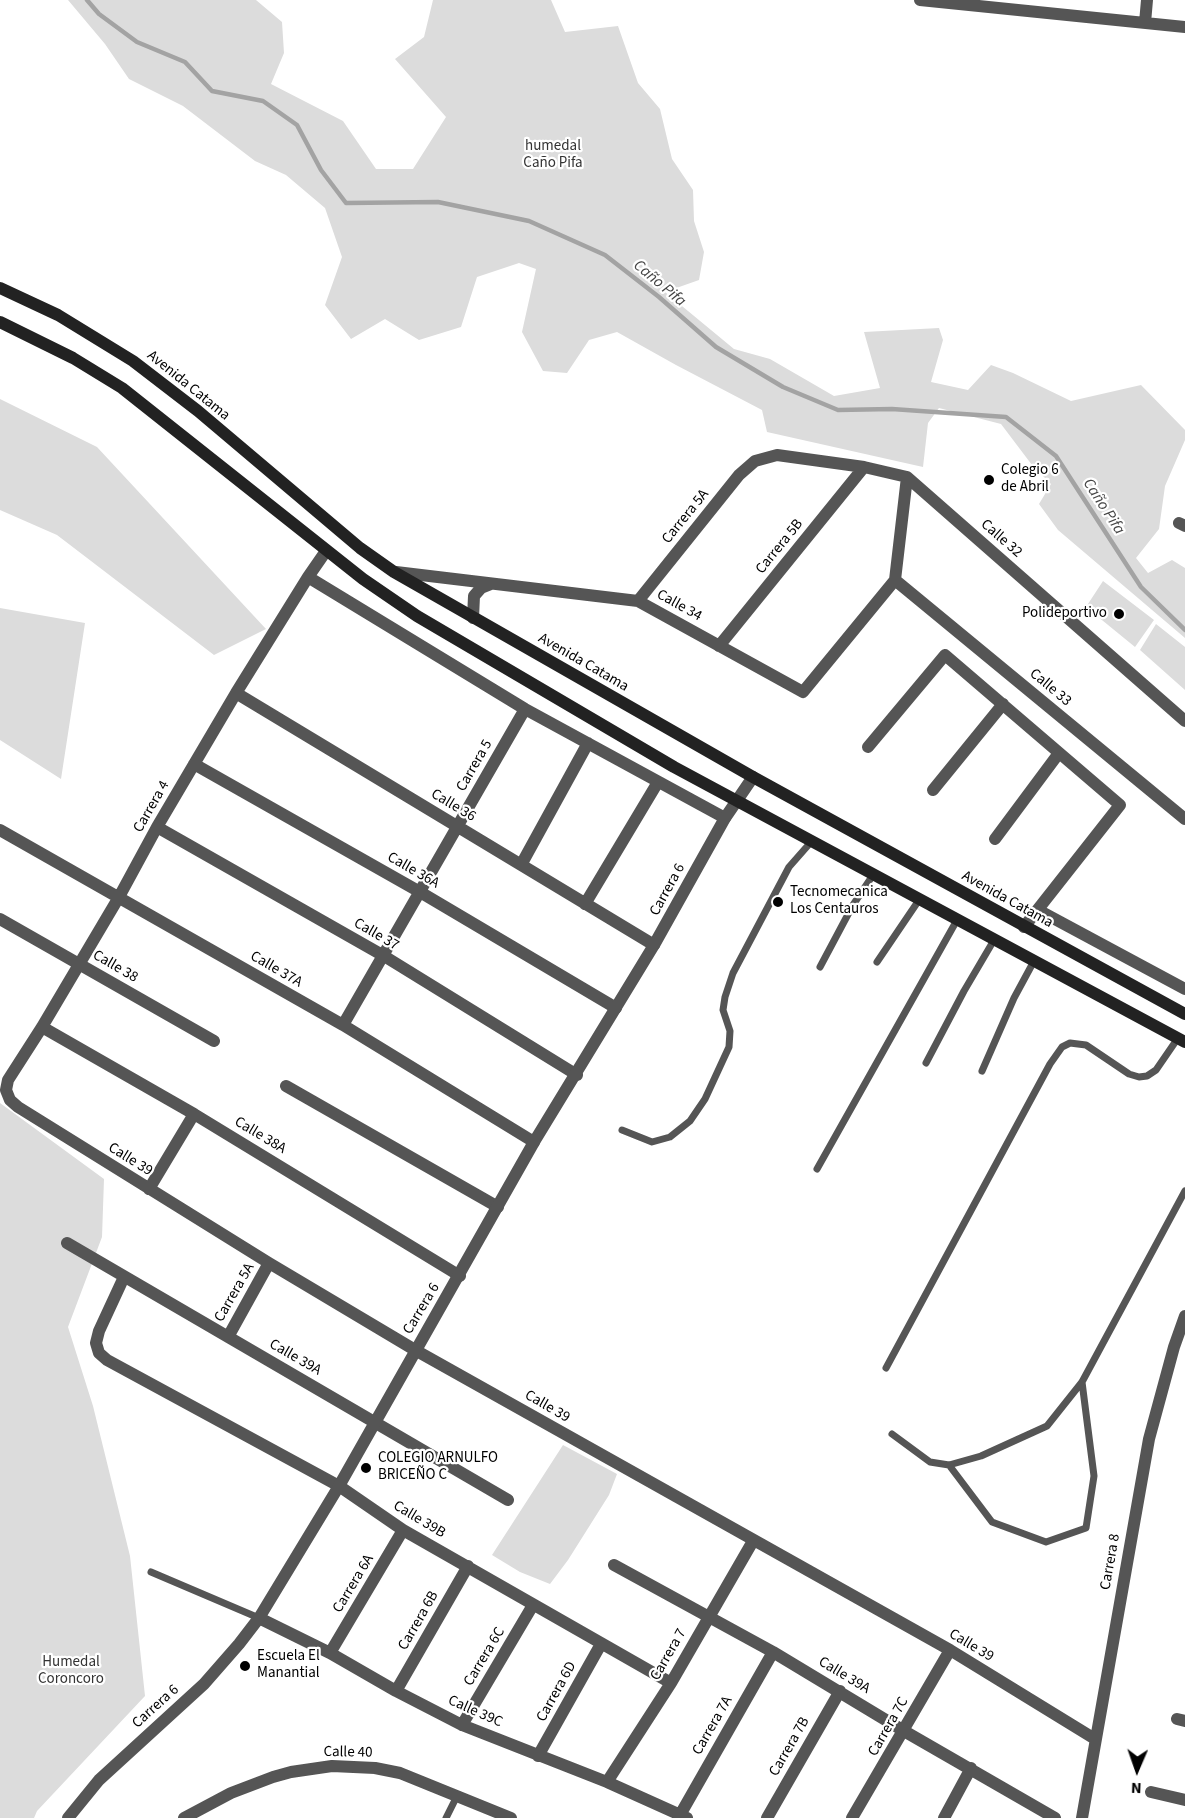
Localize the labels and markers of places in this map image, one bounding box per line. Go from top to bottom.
place label: Colegio 6 de Abril [1001,462,1059,497]
marker: Colegio 6 de Abril [982,473,996,487]
place label: Polideportivo [1022,605,1107,623]
marker: Polideportivo [1112,607,1126,621]
place label: Tecnomecanica Los Centauros [790,884,888,919]
marker: Tecnomecanica Los Centauros [771,895,785,909]
place label: COLEGIO ARNULFO BRICEÑO C [378,1450,498,1485]
marker: COLEGIO ARNULFO BRICEÑO C [359,1461,373,1475]
place label: Escuela El Manantial [257,1648,320,1683]
marker: Escuela El Manantial [238,1659,252,1673]

